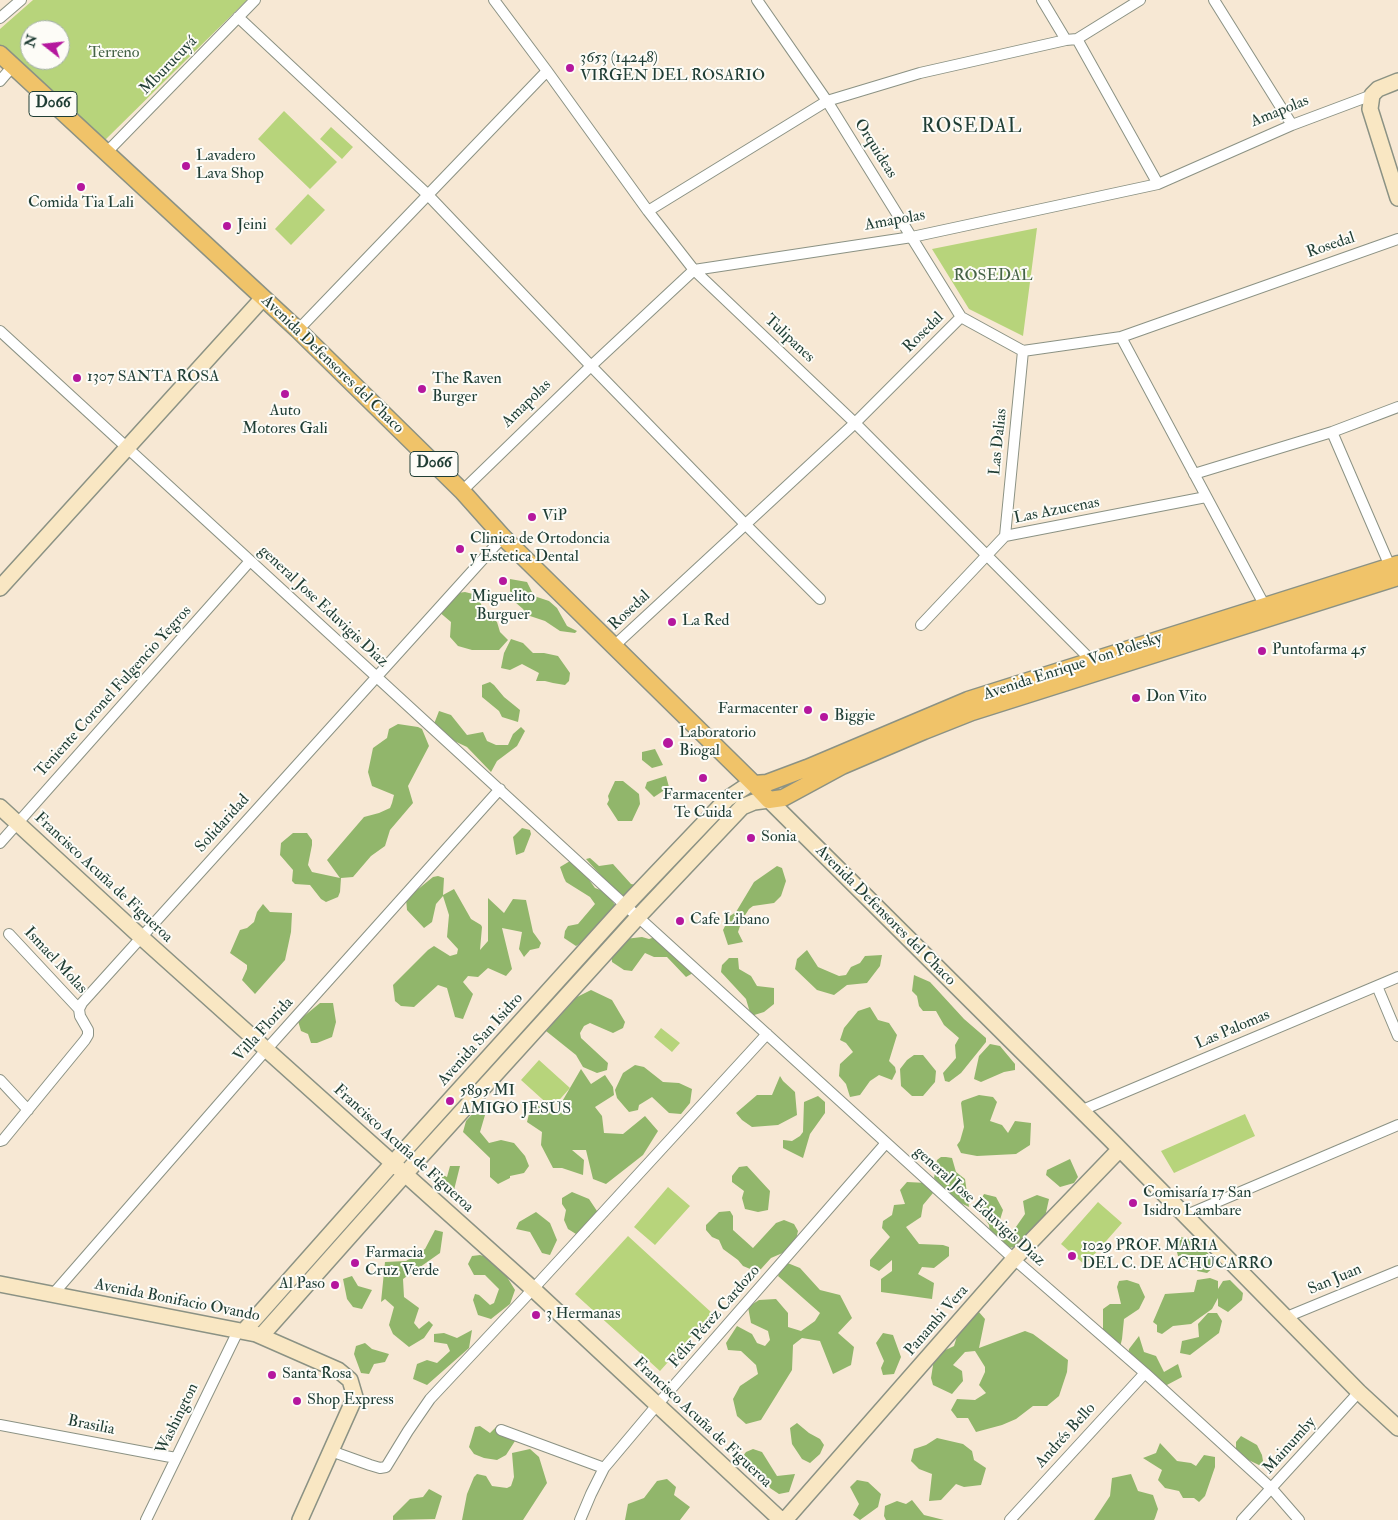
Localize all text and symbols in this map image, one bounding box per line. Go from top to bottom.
north arrow [20,20,70,70]
text: N [21,33,41,49]
street label: Mburucuyá [136,33,202,99]
park label: Terreno [88,44,140,64]
place label: 3653 (14248) VIRGEN DEL ROSARIO [580,49,765,87]
marker: 3653 (14248) VIRGEN DEL ROSARIO [564,62,576,74]
road number: D066 [29,92,77,116]
street label: Amapolas [1248,92,1312,132]
street label: Orquideas [849,116,901,182]
district label: ROSEDAL [921,117,1023,139]
place label: Lavadero Lava Shop [196,147,264,185]
marker: Lavadero Lava Shop [180,160,192,172]
marker: Comida Tia Lali [75,181,87,193]
place label: Comida Tia Lali [28,194,134,214]
street label: Amapolas [863,206,927,236]
place label: Jeini [237,216,267,236]
marker: Jeini [221,220,233,232]
street label: Rosedal [1304,229,1358,263]
park label: ROSEDAL [953,267,1033,287]
street label: Avenida Defensores del Chaco [257,292,407,438]
street label: Rosedal [900,309,948,357]
street label: Tulipanes [760,311,818,367]
place label: 1307 SANTA ROSA [87,368,219,388]
place label: The Raven Burger [432,370,502,408]
marker: 1307 SANTA ROSA [71,372,83,384]
street label: Amapolas [498,376,556,432]
marker: The Raven Burger [416,383,428,395]
marker: Auto Motores Gali [279,388,291,400]
place label: Auto Motores Gali [242,402,328,440]
street label: Las Dalias [986,408,1012,476]
road number: D066 [410,452,458,476]
street label: Las Azucenas [1013,493,1101,529]
place label: ViP [542,507,567,527]
marker: ViP [526,511,538,523]
place label: Clinica de Ortodoncia y Estetica Dental [470,530,610,568]
street label: general Jose Eduvigis Diaz [254,542,392,672]
marker: Clinica de Ortodoncia y Estetica Dental [454,543,466,555]
marker: Miguelito Burguer [497,575,509,587]
street label: Rosedal [605,587,655,635]
place label: Miguelito Burguer [471,588,535,626]
street label: Teniente Coronel Fulgencio Yegros [32,602,196,782]
place label: La Red [682,612,729,632]
marker: La Red [666,616,678,628]
street label: Avenida Enrique Von Polesky [981,629,1165,705]
place label: Puntofarma 45 [1272,641,1366,661]
marker: Puntofarma 45 [1256,645,1268,657]
place label: Don Vito [1146,688,1207,708]
marker: Don Vito [1130,692,1142,704]
place label: Farmacenter [718,700,798,720]
marker: Farmacenter [802,704,814,716]
place label: Biggie [834,707,875,727]
marker: Biggie [818,711,830,723]
place label: Laboratorio Biogal [679,724,756,762]
marker: Laboratorio Biogal [661,736,675,750]
marker: Farmacenter Te Cuida [697,772,709,784]
place label: Farmacenter Te Cuida [663,786,743,824]
street label: Solidaridad [192,791,254,857]
street label: Francisco Acuña de Figueroa [30,809,176,947]
place label: Sonia [761,828,797,848]
marker: Sonia [745,832,757,844]
street label: Avenida Defensores del Chaco [811,842,959,990]
place label: Cafe Libano [690,911,770,931]
marker: Cafe Libano [674,915,686,927]
street label: Ismael Molas [19,924,91,998]
street label: Avenida San Isidro [434,990,528,1090]
street label: Villa Florida [230,994,298,1066]
street label: Las Palomas [1193,1006,1273,1054]
street label: Francisco Acuña de Figueroa [329,1081,477,1217]
place label: 5895 MI AMIGO JESUS [460,1082,571,1120]
marker: 5895 MI AMIGO JESUS [444,1095,456,1107]
street label: general Jose Eduvigis Diaz [909,1143,1049,1271]
place label: Comisaría 17 San Isidro Lambare [1143,1184,1251,1222]
marker: Comisaría 17 San Isidro Lambare [1127,1197,1139,1209]
place label: 1029 PROF. MARIA DEL C. DE ACHUCARRO [1082,1237,1273,1275]
place label: Farmacia Cruz Verde [365,1244,439,1282]
marker: 1029 PROF. MARIA DEL C. DE ACHUCARRO [1066,1250,1078,1262]
marker: Farmacia Cruz Verde [349,1257,361,1269]
street label: San Juan [1305,1260,1365,1300]
street label: Félix Pérez Cardozo [665,1262,765,1372]
place label: Al Paso [279,1275,325,1295]
street label: Avenida Bonifacio Ovando [93,1276,261,1326]
marker: Al Paso [329,1279,341,1291]
street label: Panambi Vera [901,1282,973,1360]
place label: 3 Hermanas [546,1305,620,1325]
marker: 3 Hermanas [530,1309,542,1321]
street label: Francisco Acuña de Figueroa [629,1354,775,1492]
place label: Santa Rosa [282,1365,352,1385]
marker: Santa Rosa [266,1369,278,1381]
street label: Washington [153,1380,203,1458]
place label: Shop Express [307,1391,394,1411]
marker: Shop Express [291,1395,303,1407]
street label: Andrés Bello [1032,1400,1100,1472]
street label: Brasilia [66,1412,116,1440]
street label: Mainumby [1260,1414,1320,1478]

